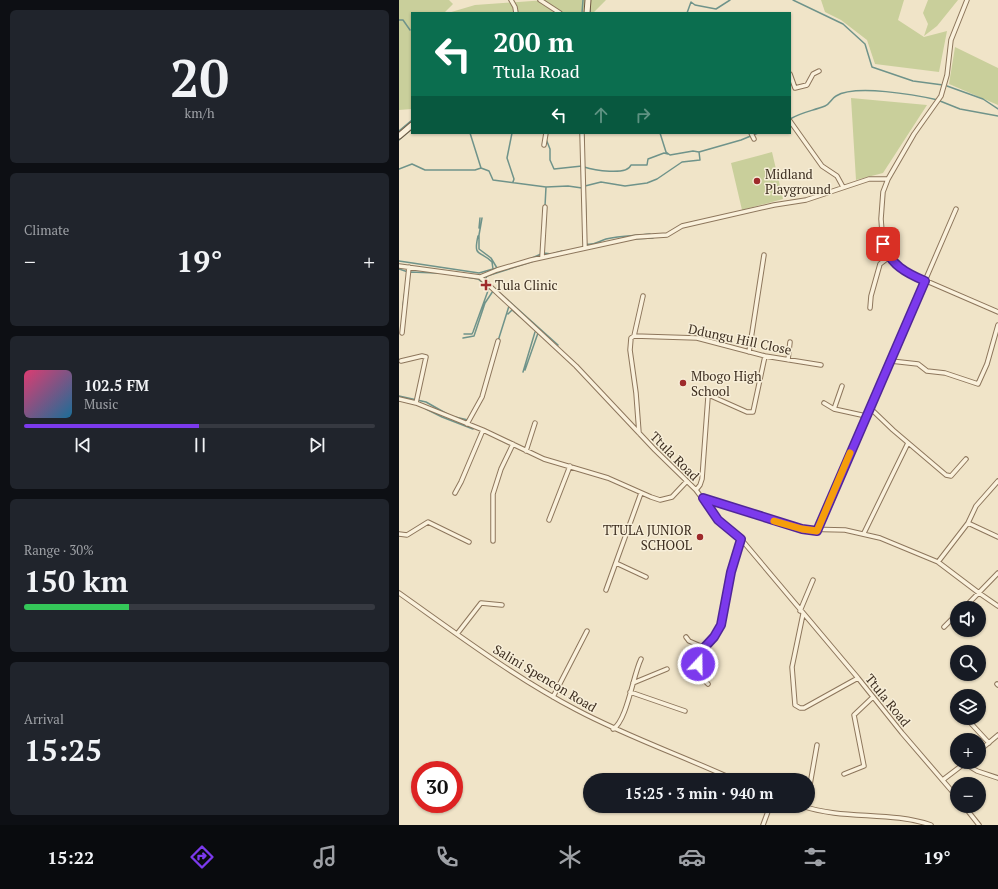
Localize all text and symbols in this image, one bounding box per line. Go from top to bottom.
text: 200 m [493,23,574,60]
icon: left [427,28,479,80]
text: 20 [170,43,229,112]
text: Ttula Road [493,59,580,83]
text: km/h [184,104,215,122]
icon: left [548,104,570,126]
icon: ahead [590,104,612,126]
icon: right [632,104,654,126]
place label: Midland Playground [765,165,831,198]
marker: Midland Playground [752,176,762,186]
text: Climate [24,221,69,239]
pin [866,227,900,261]
icon: arrive [872,233,894,255]
text: 19° [176,241,223,281]
text: − [24,247,36,276]
text: + [363,247,375,276]
place label: Tula Clinic [495,276,558,294]
marker: Tula Clinic [480,279,492,291]
street label: Ddungu Hill Close [687,319,793,359]
place label: Mbogo High School [691,367,762,400]
text: 102.5 FM [84,375,149,395]
marker: Mbogo High School [678,378,688,388]
text: Music [84,395,118,413]
street label: Ttula Road [646,427,704,485]
icon: previous [72,434,94,456]
icon: pause [189,434,211,456]
icon: next [306,434,328,456]
place label: TTULA JUNIOR SCHOOL [603,521,693,554]
marker: TTULA JUNIOR SCHOOL [695,532,705,542]
text: Range · 30% [24,541,94,559]
text: 150 km [24,561,128,601]
map controls [950,601,986,813]
button: sound [950,601,986,637]
street label: Salini Spencon Road [490,640,600,716]
position arrow [677,643,719,685]
button: search [950,645,986,681]
street label: Ttula Road [861,670,915,730]
button: layers [950,689,986,725]
text: Arrival [24,710,64,728]
text: 15:25 [24,730,102,770]
button: + [950,733,986,769]
speed limit sign: 30 [411,761,463,813]
button: − [950,777,986,813]
text: 15:25 · 3 min · 940 m [625,783,773,803]
icon: directions [188,843,216,871]
icon: music [311,843,339,871]
icon: phone [433,843,461,871]
icon: climate [556,843,584,871]
icon: car [678,843,706,871]
icon: filters [801,843,829,871]
text: 15:22 [47,845,94,869]
text: 19° [923,845,951,869]

